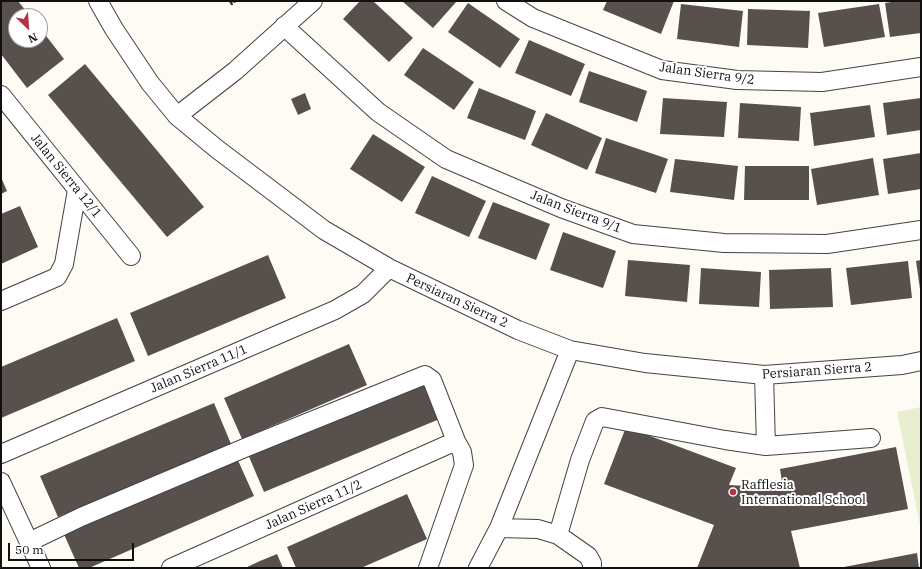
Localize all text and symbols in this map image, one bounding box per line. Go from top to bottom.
north arrow [8,8,48,48]
text: N [26,30,40,46]
street label: Jalan Sierra 9/2 [658,60,756,88]
street label: Jalan Sierra 12/1 [27,131,105,221]
street label: Jalan Sierra 9/1 [528,188,624,236]
street label: Persiaran Sierra 2 [404,271,510,331]
street label: Jalan Sierra 11/1 [148,342,250,396]
street label: Persiaran Sierra 2 [761,359,873,383]
street label: Jalan Sierra 11/2 [263,477,365,533]
place label: Rafflesia International School [741,477,866,508]
marker: Rafflesia International School [728,487,738,497]
scale bar [10,535,136,561]
text: 50 m [15,542,44,557]

